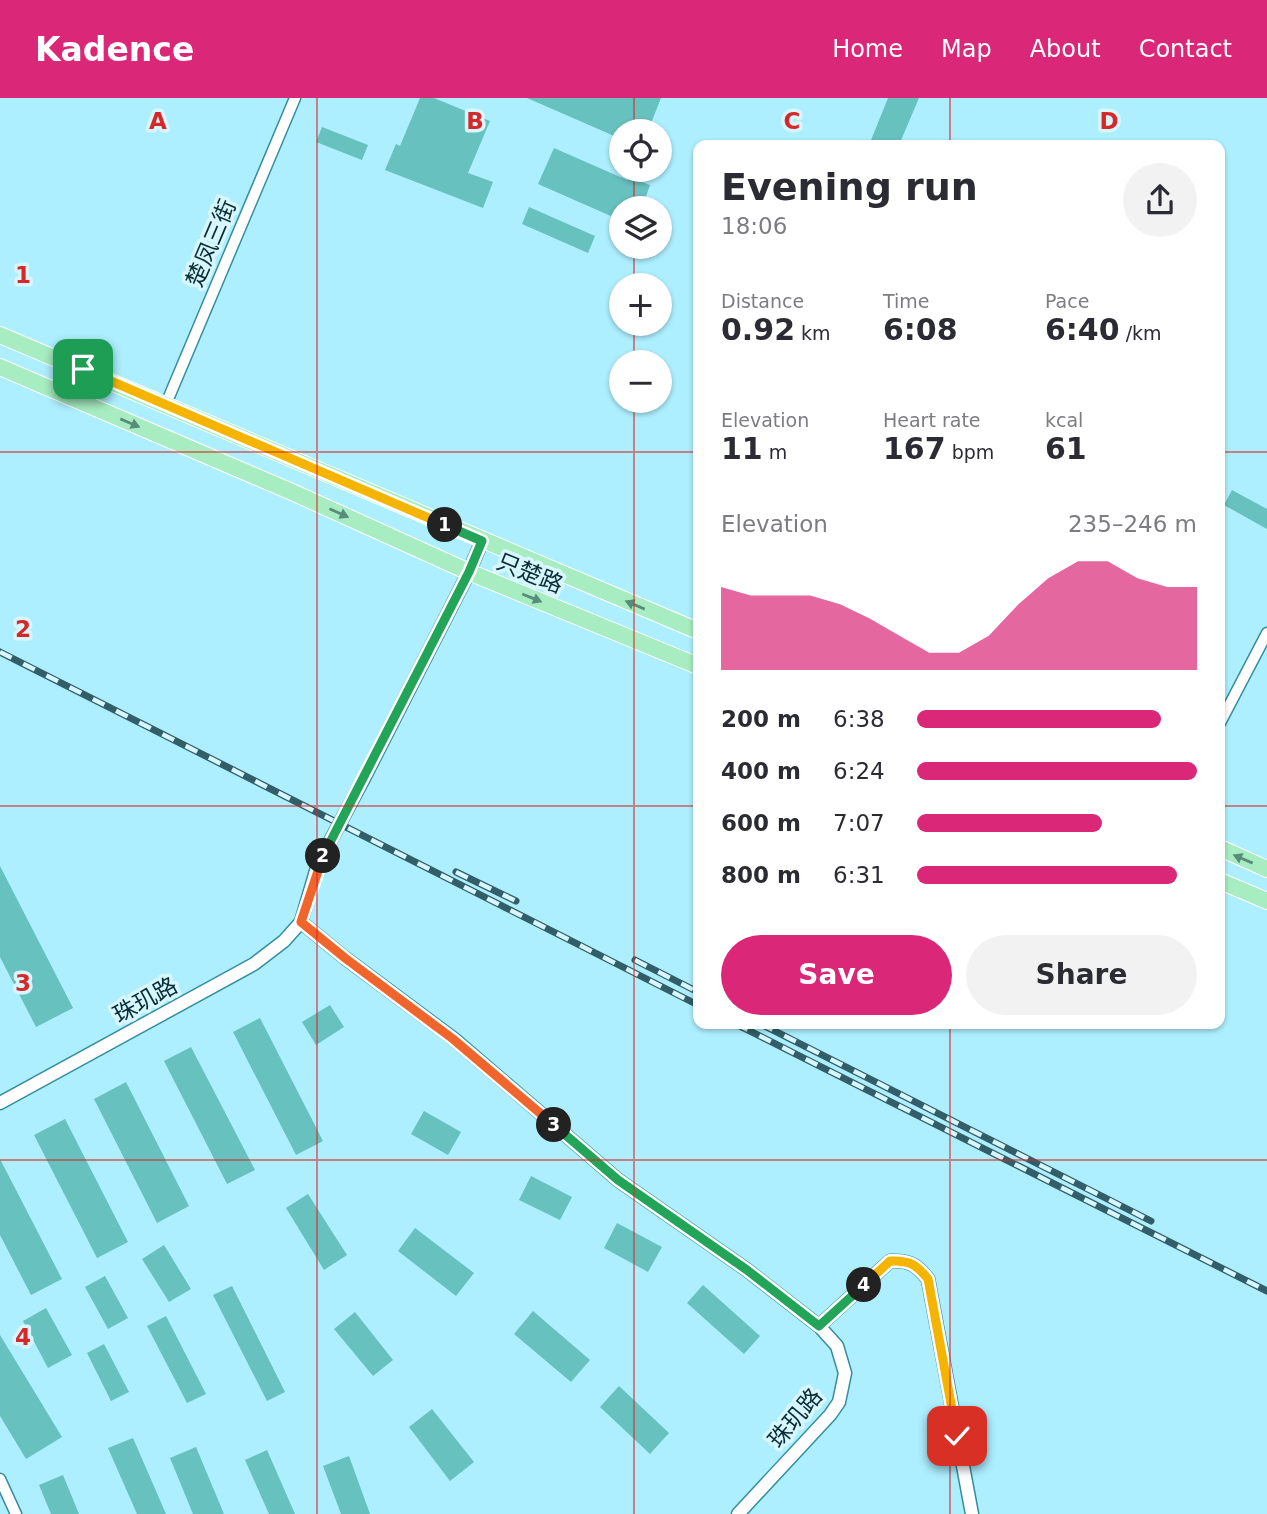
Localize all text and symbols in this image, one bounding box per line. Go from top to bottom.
text: Kadence [35,30,194,69]
text: Home [832,35,903,63]
text: Map [941,35,992,63]
text: About [1030,35,1101,63]
text: Contact [1139,35,1232,63]
text: A [149,108,167,134]
text: B [466,108,484,134]
text: C [784,108,800,134]
text: D [1099,108,1119,134]
map controls [609,119,672,413]
button: locate [609,119,672,182]
button: share [1123,163,1197,237]
text: Evening run [721,165,978,209]
street label: 楚凤三街 [181,196,241,290]
button: layers [609,196,672,259]
text: 18:06 [721,213,787,239]
text: 1 [15,262,31,288]
button: + [609,273,672,336]
text: Distance [721,290,804,312]
text: Time [883,290,930,312]
text: Pace [1045,290,1089,312]
text: 0.92 [721,312,795,347]
text: 6:08 [883,312,958,347]
text: 6:40 [1045,312,1120,347]
text: km [795,322,831,344]
text: /km [1120,322,1162,344]
pin [53,339,113,399]
icon: arrive [64,350,102,388]
button: − [609,350,672,413]
text: Elevation [721,409,809,431]
text: Heart rate [883,409,981,431]
text: kcal [1045,409,1083,431]
one-way arrow [120,418,141,429]
text: 11 [721,431,763,466]
text: 167 [883,431,946,466]
text: 61 [1045,431,1087,466]
text: m [763,441,787,463]
text: bpm [946,441,994,463]
one-way arrow [329,507,349,519]
pin: 1 [428,508,462,542]
text: Elevation [721,511,828,537]
text: 235–246 m [1068,511,1197,537]
text: 1 [438,513,451,535]
street label: 只楚路 [493,548,567,598]
one-way arrow [522,592,542,604]
one-way arrow [625,599,646,610]
text: 2 [15,616,31,642]
text: 200 m [721,706,801,732]
text: 6:38 [833,706,885,732]
text: 400 m [721,758,801,784]
text: 6:24 [833,758,885,784]
text: 600 m [721,810,801,836]
text: 7:07 [833,810,885,836]
pin: 2 [306,838,340,874]
text: 2 [316,844,329,866]
one-way arrow [1233,853,1254,864]
text: 800 m [721,862,801,888]
text: 6:31 [833,862,885,888]
button: Save [721,935,952,1015]
button: Share [966,935,1197,1015]
text: 3 [15,970,31,996]
street label: 珠玑路 [109,972,181,1028]
pin: 3 [536,1108,572,1142]
text: 3 [547,1113,560,1135]
pin: 4 [846,1268,882,1302]
text: 4 [857,1273,870,1295]
text: 4 [15,1324,31,1350]
street label: 珠玑路 [763,1383,827,1453]
pin [927,1406,987,1466]
icon: check [938,1417,976,1455]

